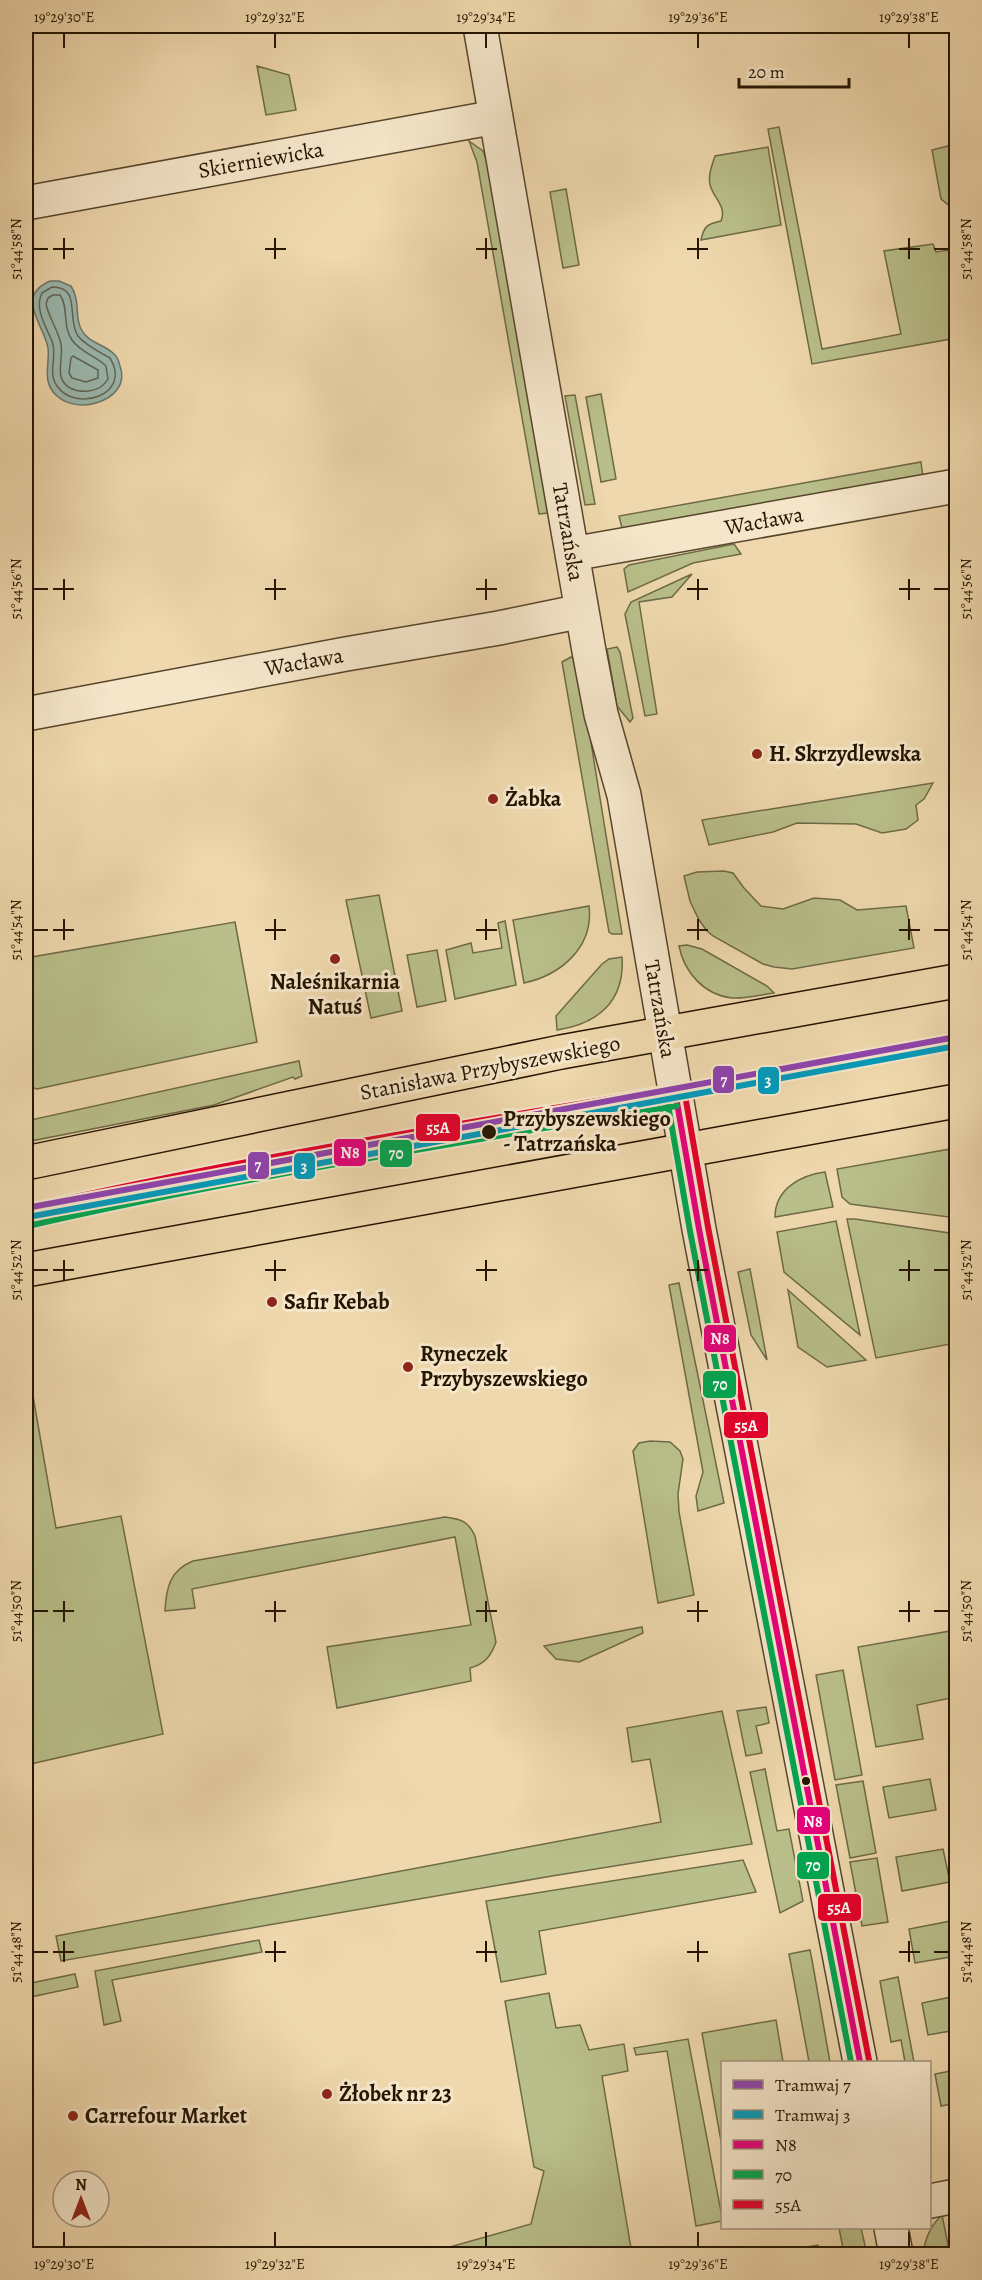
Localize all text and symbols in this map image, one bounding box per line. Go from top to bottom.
text: 19°29'30"E [34,7,94,27]
text: 19°29'32"E [245,7,305,27]
text: 19°29'34"E [456,7,516,27]
text: 19°29'36"E [668,7,728,27]
text: 19°29'38"E [879,7,939,27]
scale bar [739,51,848,89]
text: 20 m [748,60,785,84]
street label: Skierniewicka [196,134,327,186]
text: 51°44'58"N [6,218,26,280]
text: 51°44'58"N [956,218,976,280]
street label: Tatrzańska [545,481,592,584]
street label: Wacława [721,499,806,543]
text: 51°44'56"N [6,558,26,619]
text: 51°44'56"N [956,558,976,619]
street label: Wacława [261,640,346,684]
place label: H. Skrzydlewska [769,739,922,769]
marker: H. Skrzydlewska [750,747,764,761]
place label: Żabka [505,784,562,814]
marker: Żabka [486,792,500,806]
text: 51°44'54"N [6,899,26,960]
text: 51°44'54"N [956,899,976,960]
marker: Naleśnikarnia Natuś [328,952,342,966]
street label: Tatrzańska [637,958,684,1061]
place label: Naleśnikarnia Natuś [270,967,400,1022]
street label: Stanisława Przybyszewskiego [357,1028,623,1108]
line badge: 7 [712,1065,735,1094]
line badge: 3 [757,1066,780,1095]
text: 7 [721,1070,728,1092]
text: 3 [765,1070,772,1092]
place label: Przybyszewskiego - Tatrzańska [503,1104,671,1159]
line badge: 55A [415,1113,461,1142]
text: 55A [426,1117,451,1139]
marker: Przybyszewskiego - Tatrzańska [480,1123,498,1141]
line badge: N8 [333,1138,367,1167]
line badge: 70 [379,1139,413,1168]
text: N8 [340,1142,360,1164]
text: 70 [389,1143,403,1165]
line badge: 7 [247,1151,270,1180]
line badge: 3 [293,1152,316,1180]
text: 7 [255,1155,262,1177]
text: 3 [301,1156,308,1178]
text: 51°44'52"N [6,1239,26,1301]
text: 51°44'52"N [956,1239,976,1301]
place label: Safir Kebab [284,1287,390,1317]
marker: Safir Kebab [265,1295,279,1309]
line badge: N8 [703,1324,737,1353]
text: N8 [710,1328,730,1350]
place label: Ryneczek Przybyszewskiego [420,1339,588,1394]
marker: Ryneczek Przybyszewskiego [401,1360,415,1374]
line badge: 70 [702,1370,737,1399]
text: 70 [713,1374,727,1396]
line badge: 55A [723,1411,769,1439]
text: 55A [734,1415,759,1437]
text: 51°44'50"N [6,1580,26,1642]
text: 51°44'50"N [956,1580,976,1642]
unlabelled marker [800,1775,812,1787]
line badge: N8 [796,1806,831,1835]
text: N8 [803,1811,823,1833]
line badge: 70 [796,1851,830,1880]
text: 70 [806,1855,820,1877]
line badge: 55A [817,1893,862,1922]
text: 55A [827,1897,852,1919]
text: 51°44'48"N [6,1921,26,1983]
text: 51°44'48"N [956,1921,976,1983]
legend [721,2061,931,2229]
text: Tramwaj 7 [775,2073,851,2097]
place label: Żłobek nr 23 [339,2079,452,2109]
marker: Żłobek nr 23 [320,2087,334,2101]
place label: Carrefour Market [85,2101,248,2131]
text: Tramwaj 3 [775,2103,850,2127]
marker: Carrefour Market [66,2109,80,2123]
text: N8 [775,2133,797,2157]
text: 70 [775,2163,792,2187]
north arrow [51,2169,111,2229]
text: N [75,2174,87,2196]
text: 55A [775,2193,801,2217]
text: 19°29'30"E [34,2254,94,2274]
text: 19°29'32"E [245,2254,305,2274]
text: 19°29'34"E [456,2254,516,2274]
text: 19°29'36"E [668,2254,728,2274]
text: 19°29'38"E [879,2254,939,2274]

